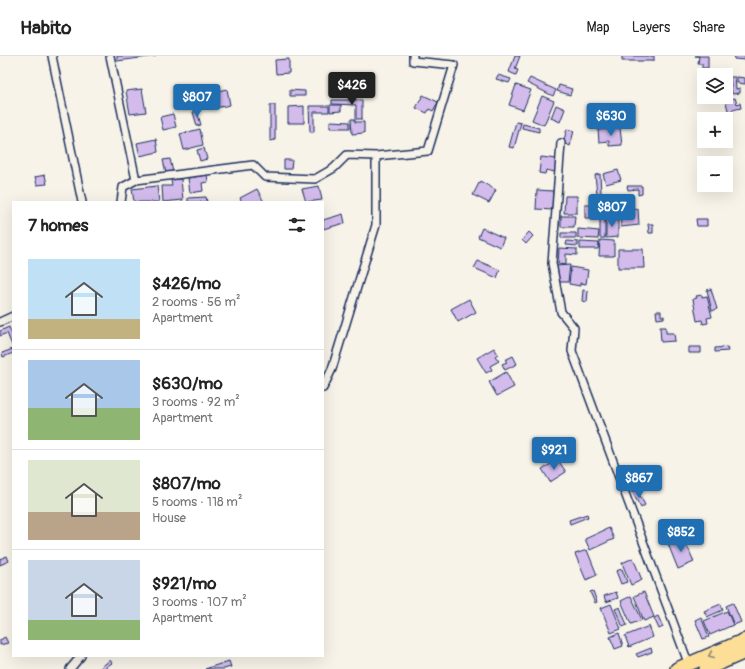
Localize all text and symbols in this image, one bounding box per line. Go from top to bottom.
text: Habito [20,16,71,40]
text: Map [587,19,610,36]
text: Layers [632,19,670,36]
text: Share [692,19,725,36]
map controls [697,68,733,192]
button: layers [697,68,733,104]
pin: $426 [328,72,376,106]
text: $426 [337,77,367,93]
pin: $807 [173,84,221,118]
text: $807 [182,89,212,105]
pin: $630 [587,103,635,137]
text: $630 [596,108,626,124]
button: + [697,112,733,148]
button: − [697,156,733,192]
pin: $807 [588,194,636,228]
text: $807 [597,199,627,215]
icon: filters [286,214,308,236]
text: 7 homes [28,215,88,236]
text: $426/mo [152,273,221,294]
icon: home [60,275,108,323]
text: 2 rooms · 56 m² [152,294,240,310]
text: Apartment [152,310,213,326]
text: $630/mo [152,373,223,394]
icon: home [60,376,108,424]
text: 3 rooms · 92 m² [152,394,240,410]
text: Apartment [152,410,213,426]
pin: $921 [530,437,578,471]
text: $921 [541,442,567,458]
pin: $867 [615,465,663,499]
text: $867 [625,470,653,486]
text: $807/mo [152,473,221,494]
icon: home [60,476,108,524]
text: 5 rooms · 118 m² [152,494,242,510]
text: House [152,510,186,526]
pin: $852 [657,519,705,553]
text: $852 [667,524,695,540]
text: $921/mo [152,573,216,594]
icon: home [60,576,108,624]
text: 3 rooms · 107 m² [152,594,247,610]
text: Apartment [152,610,213,626]
one-way arrow [707,650,714,658]

